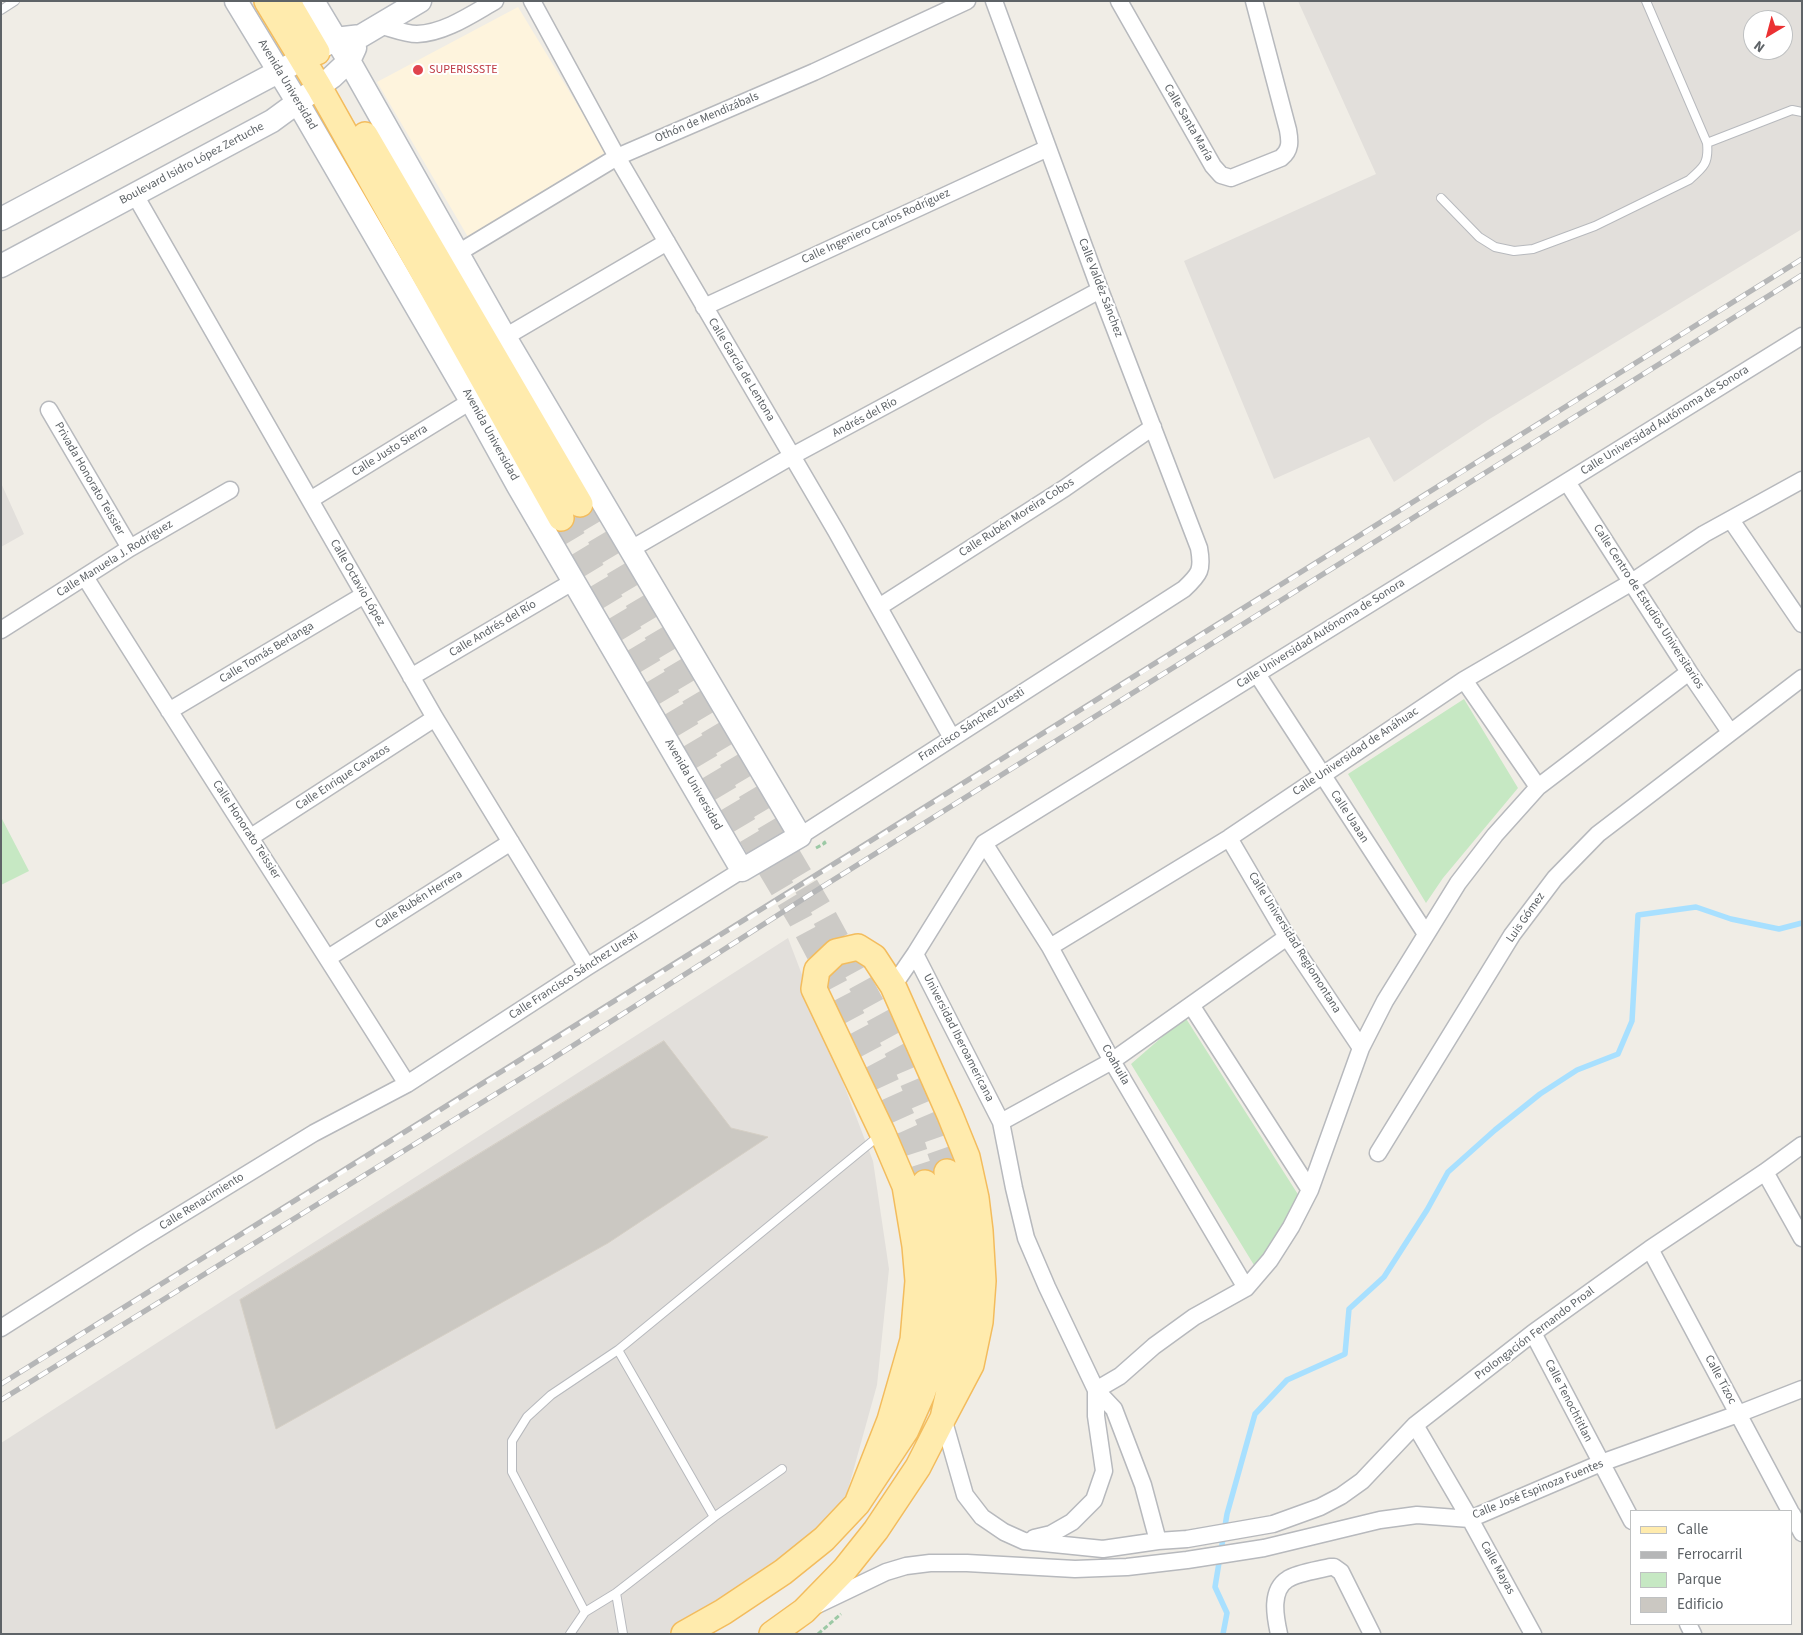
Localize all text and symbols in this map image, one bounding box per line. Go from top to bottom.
north arrow [1743,10,1793,60]
text: N [1750,35,1769,57]
street label: Avenida Universidad [254,37,320,133]
marker: SUPERISSSTE [411,63,425,77]
place label: SUPERISSSTE [429,63,498,77]
street label: Calle Santa María [1160,82,1216,164]
street label: Othón de Mendizábals [653,90,761,146]
street label: Boulevard Isidro López Zertuche [117,120,267,208]
street label: Calle Ingeniero Carlos Rodríguez [800,186,952,268]
street label: Calle Valdéz Sánchez [1075,237,1125,339]
street label: Calle García de Lentona [704,316,778,424]
street label: Calle Universidad Autónoma de Sonora [1578,363,1752,479]
street label: Avenida Universidad [459,387,521,483]
street label: Andrés del Río [830,395,900,441]
street label: Privada Honorato Teissier [51,420,127,538]
street label: Calle Justo Sierra [349,422,431,480]
street label: Calle Rubén Moreira Cobos [957,475,1077,561]
street label: Calle Manuela J. Rodríguez [54,517,176,601]
street label: Calle Centro de Estudios Universitarios [1589,522,1707,692]
street label: Calle Octavio López [326,537,388,629]
street label: Calle Universidad Autónoma de Sonora [1234,576,1408,692]
street label: Calle Andrés del Río [447,597,539,661]
street label: Calle Tomás Berlanga [217,619,317,687]
street label: Francisco Sánchez Uresti [916,685,1028,765]
street label: Calle Universidad de Anáhuac [1290,704,1422,800]
street label: Avenida Universidad [661,737,725,833]
street label: Calle Enrique Cavazos [293,742,393,814]
street label: Calle Honorato Teissier [209,778,283,882]
street label: Calle Uaaan [1327,788,1371,846]
street label: Calle Rubén Herrera [373,867,465,933]
street label: Calle Universidad Regiomontana [1245,870,1343,1016]
street label: Luis Gómez [1504,890,1548,946]
street label: Calle Francisco Sánchez Uresti [507,929,641,1023]
street label: Universidad Iberoamericana [919,972,997,1104]
street label: Coahuila [1098,1042,1132,1088]
street label: Calle Renacimiento [157,1170,247,1234]
street label: Prolongación Fernando Proal [1472,1284,1598,1384]
street label: Calle Tízoc [1701,1353,1739,1407]
street label: Calle Tenochtitlan [1541,1357,1595,1445]
street label: Calle José Espinoza Fuentes [1470,1457,1606,1523]
legend [1630,1510,1793,1625]
text: Calle [1677,1519,1708,1540]
street label: Calle Mayas [1477,1539,1517,1597]
text: Ferrocarril [1677,1544,1742,1565]
text: Parque [1677,1569,1721,1590]
text: Edificio [1677,1594,1724,1615]

